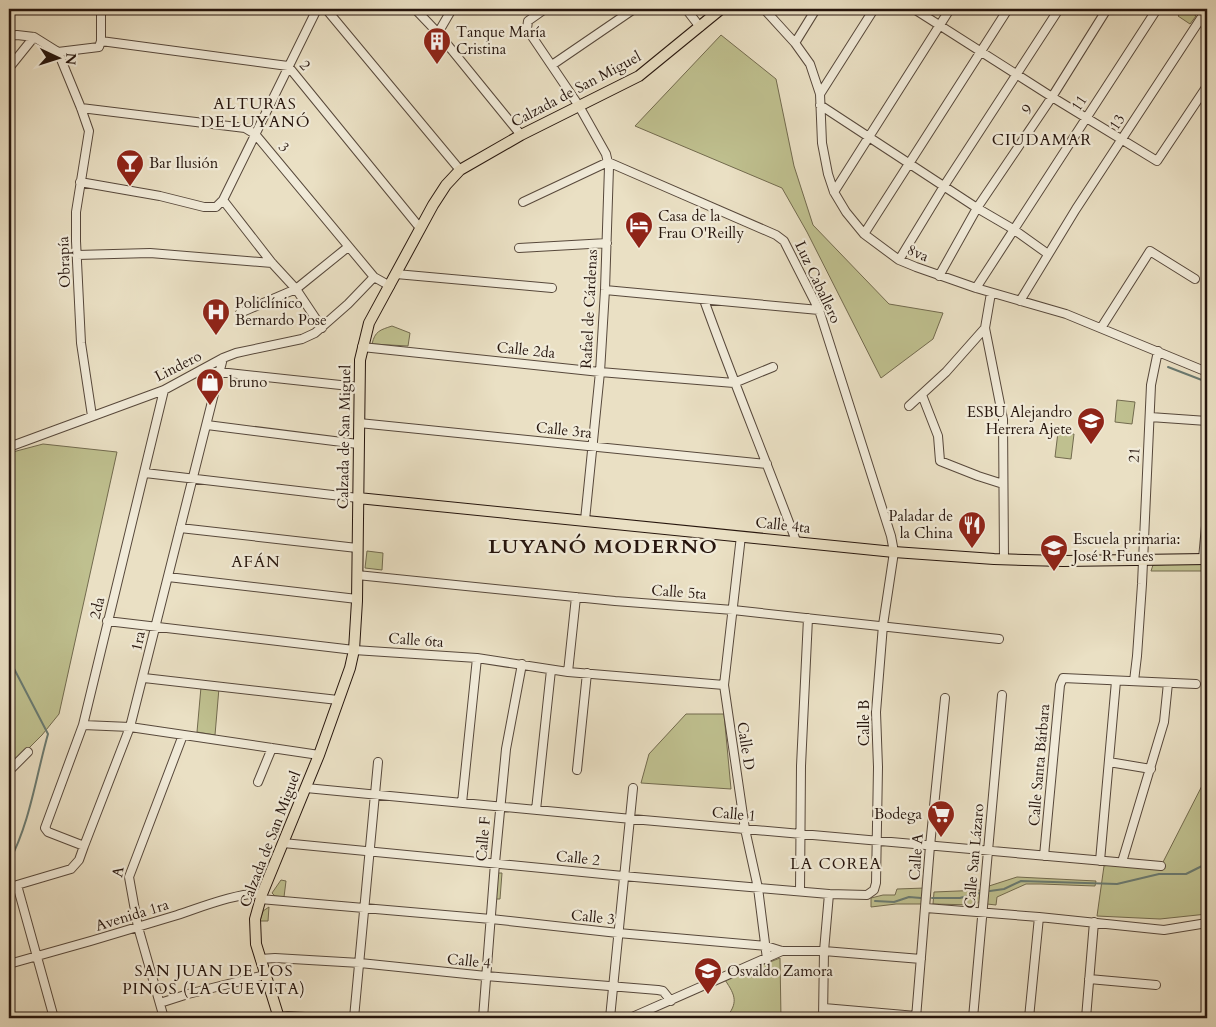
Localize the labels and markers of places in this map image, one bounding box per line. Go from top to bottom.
place label: Tanque María Cristina [456,22,546,59]
building icon: Tanque María Cristina [422,26,452,65]
bar icon: Bar Ilusión [115,148,145,187]
place label: Bar Ilusión [149,153,219,173]
place label: Casa de la Frau O'Reilly [658,206,744,243]
hotel icon: Casa de la Frau O'Reilly [624,210,654,249]
place label: Policlínico Bernardo Pose [235,293,327,330]
hospital icon: Policlínico Bernardo Pose [201,297,231,336]
shop icon: bruno [195,367,225,406]
place label: bruno [229,372,267,392]
place label: ESBU Alejandro Herrera Ajete [967,402,1072,439]
school or university icon: ESBU Alejandro Herrera Ajete [1076,406,1106,445]
place label: Paladar de la China [889,506,954,543]
restaurant icon: Paladar de la China [957,510,987,549]
place label: Escuela primaria: José R Funes [1071,529,1180,566]
school or university icon: Escuela primaria: José R Funes [1039,533,1069,572]
supermarket icon: Bodega [926,799,956,838]
place label: Bodega [874,804,923,824]
school or university icon: Osvaldo Zamora [693,956,723,995]
place label: Osvaldo Zamora [727,961,833,981]

